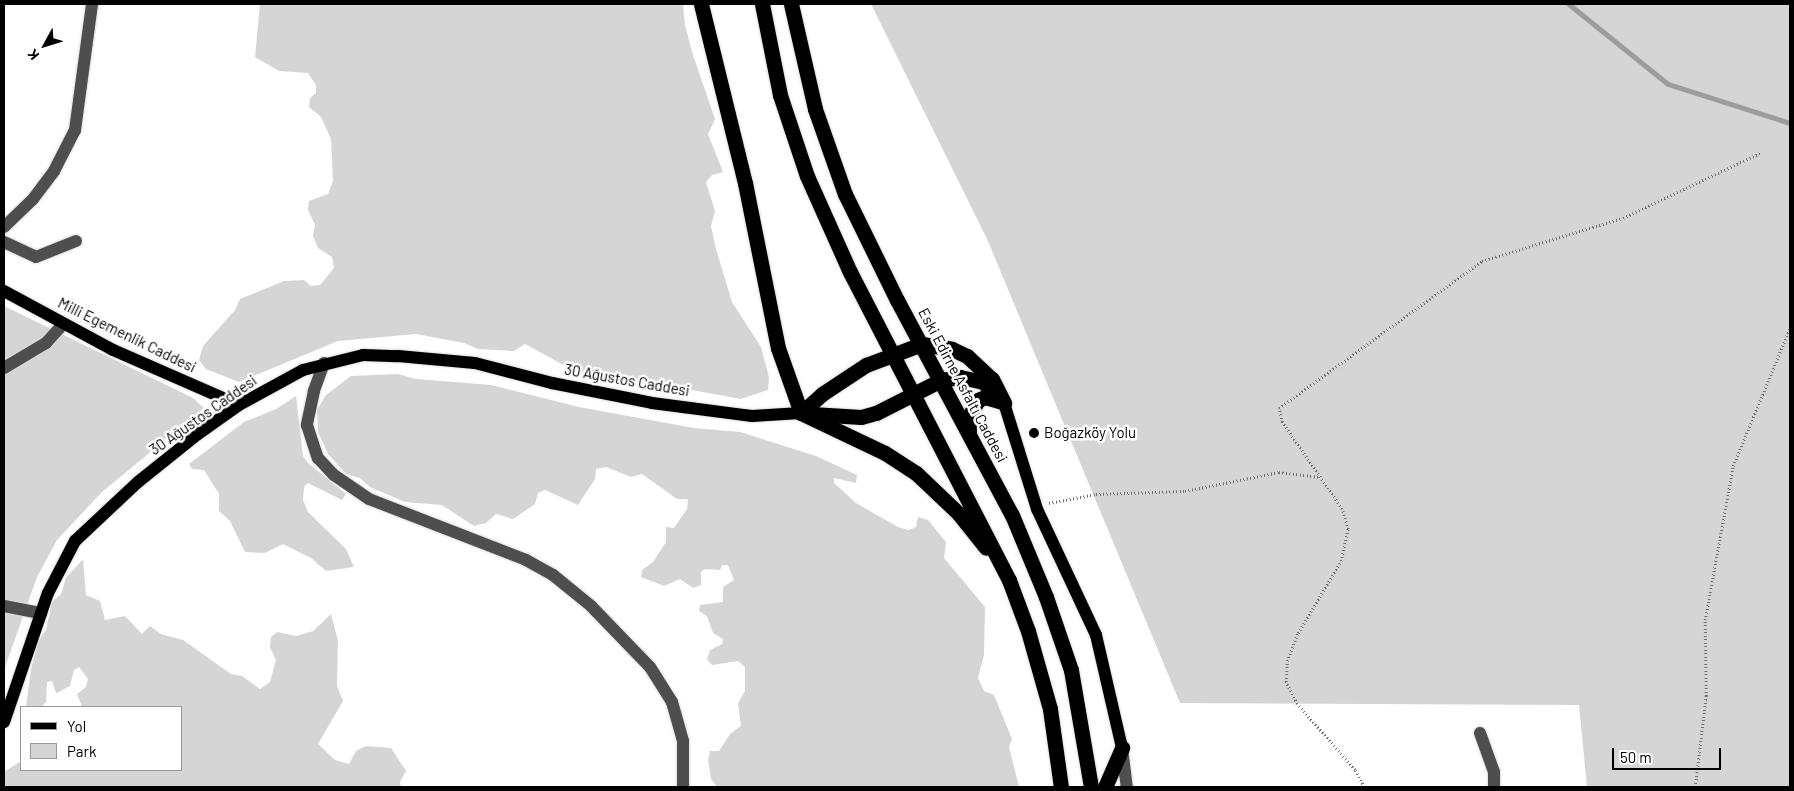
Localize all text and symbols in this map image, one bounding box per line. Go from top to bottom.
north arrow [20,20,70,70]
text: K [24,46,42,64]
street label: Milli Egemenlik Caddesi [55,294,199,376]
street label: Eski Edirne Asfaltı Caddesi [915,305,1011,465]
street label: 30 Ağustos Caddesi [563,360,691,400]
street label: 30 Ağustos Caddesi [146,371,260,459]
place label: Boğazköy Yolu [1044,424,1136,442]
marker: Boğazköy Yolu [1028,427,1040,439]
legend [20,706,182,771]
text: Yol [67,717,86,735]
scale bar [1614,738,1723,770]
text: Park [67,742,96,760]
text: 50 m [1620,748,1652,766]

